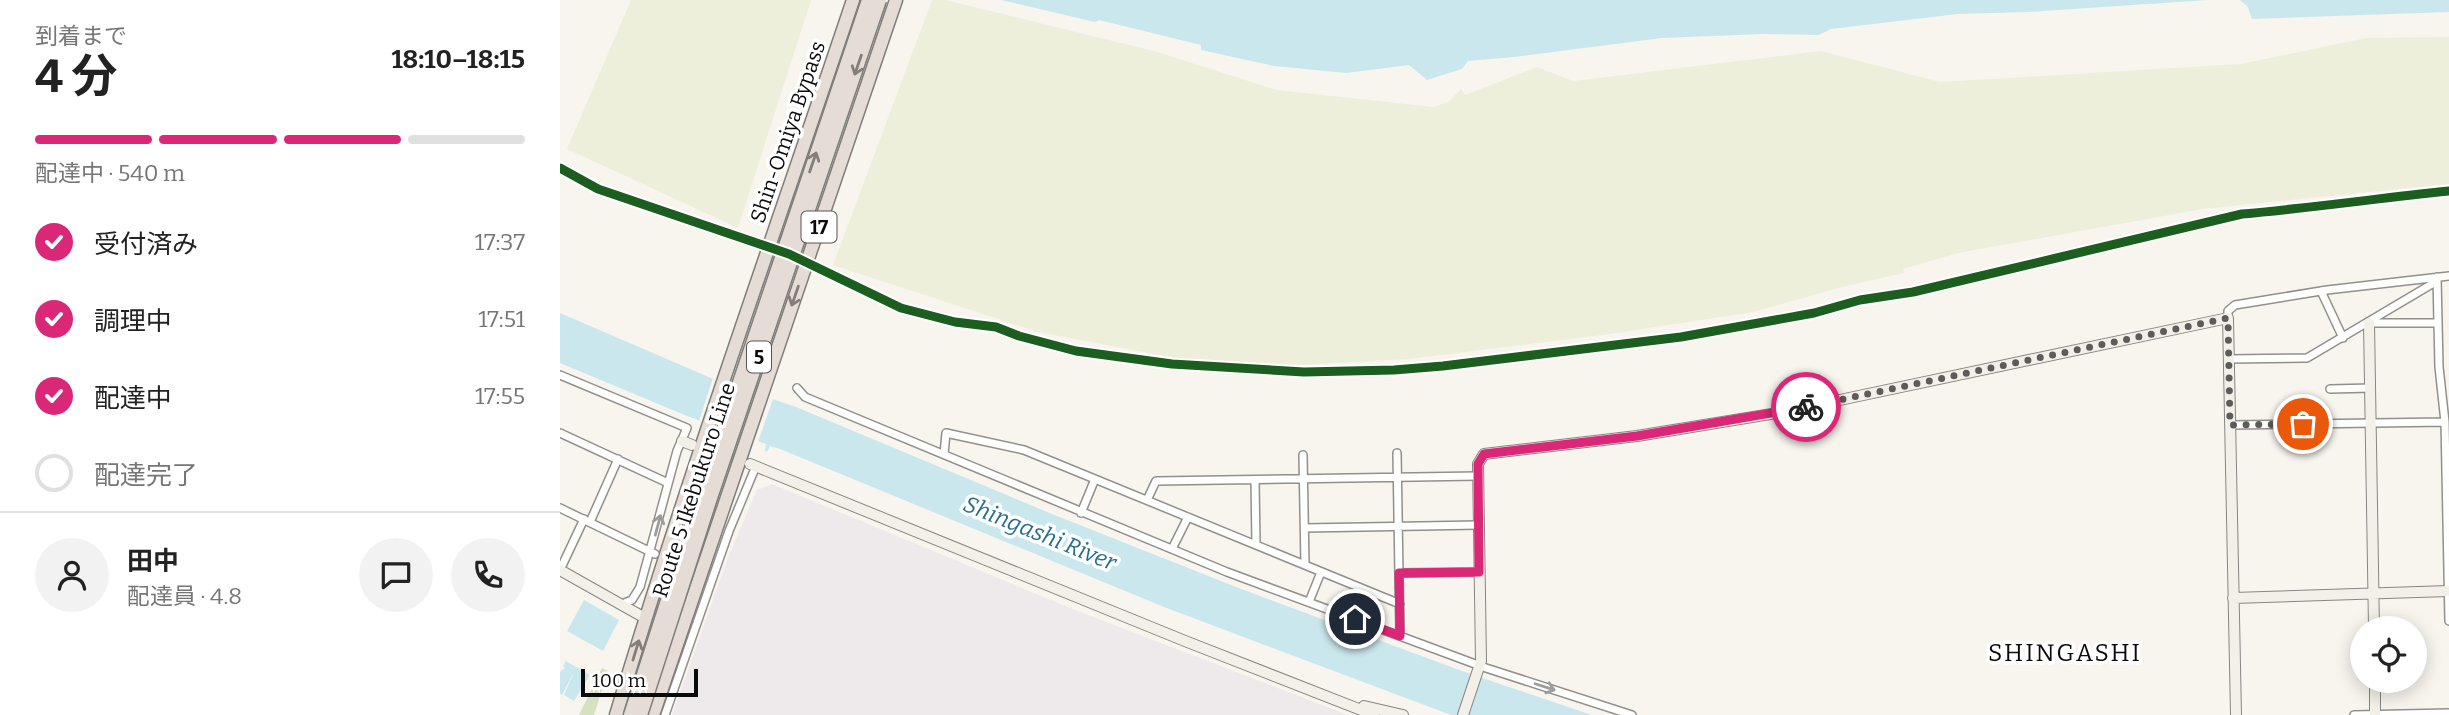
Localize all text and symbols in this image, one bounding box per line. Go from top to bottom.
text: 到着まで [35,22,127,50]
street label: Shin-Omiya Bypass [745,38,831,226]
text: 18:10–18:15 [391,44,525,75]
text: 4 分 [35,49,117,104]
one-way arrow [851,53,863,75]
one-way arrow [807,151,820,173]
text: 配達中 · 540 m [35,159,185,187]
road number: 17 [802,212,836,243]
icon: check [35,223,73,261]
text: 17:37 [475,228,525,256]
text: 受付済み [94,229,198,260]
one-way arrow [788,285,800,307]
icon: check [35,300,73,338]
text: 17:51 [478,305,525,333]
text: 調理中 [94,306,172,337]
road number: 5 [747,342,771,372]
courier [1771,372,1841,442]
icon: check [35,377,73,415]
street label: Route 5 Ikebukuro Line [647,379,741,601]
text: 17:55 [475,382,525,410]
text: 配達中 [94,383,172,414]
icon: bike [1787,388,1825,426]
pin [2273,394,2333,454]
icon: bag [2284,405,2322,443]
text: 配達完了 [94,460,198,491]
water label: Shingashi River [960,490,1122,577]
one-way arrow [652,514,665,536]
button: person [35,538,109,612]
button: chat [359,538,433,612]
button: phone [451,538,525,612]
text: 田中 [127,546,179,577]
text: 配達員 · 4.8 [127,582,242,610]
pin [1325,589,1385,649]
icon: home [1336,600,1374,638]
map controls [2350,616,2427,693]
button: locate [2350,616,2427,693]
one-way arrow [630,639,643,661]
district label: SHINGASHI [1988,639,2142,667]
scale bar [581,666,698,698]
text: 100 m [592,669,646,692]
one-way arrow [1534,681,1556,694]

